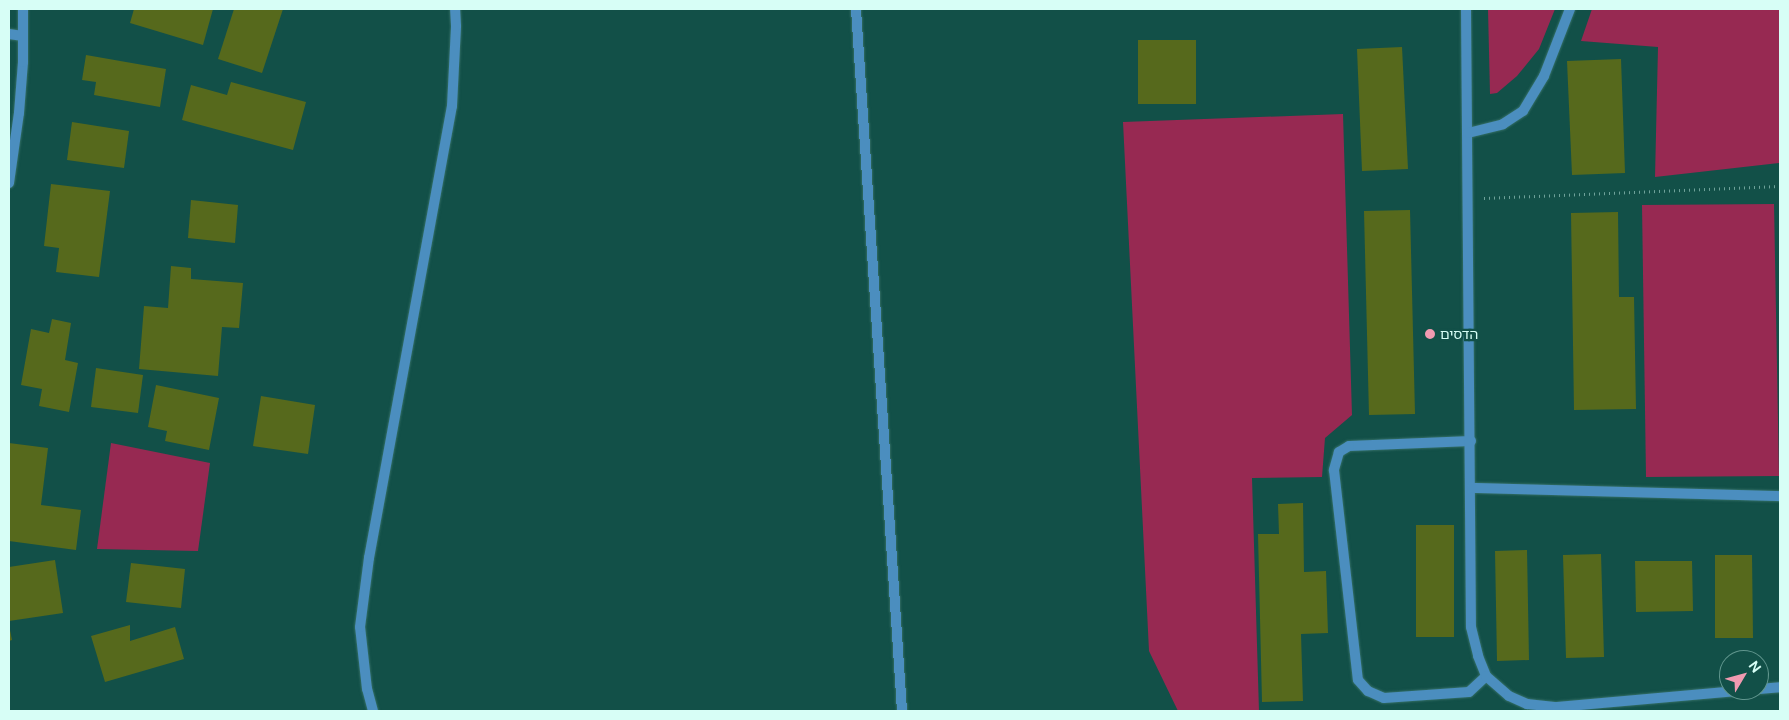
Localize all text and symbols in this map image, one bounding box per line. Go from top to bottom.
place label: הדסים [1440,326,1478,342]
marker: הדסים [1424,328,1436,340]
north arrow [1719,650,1769,700]
text: N [1745,657,1765,676]

